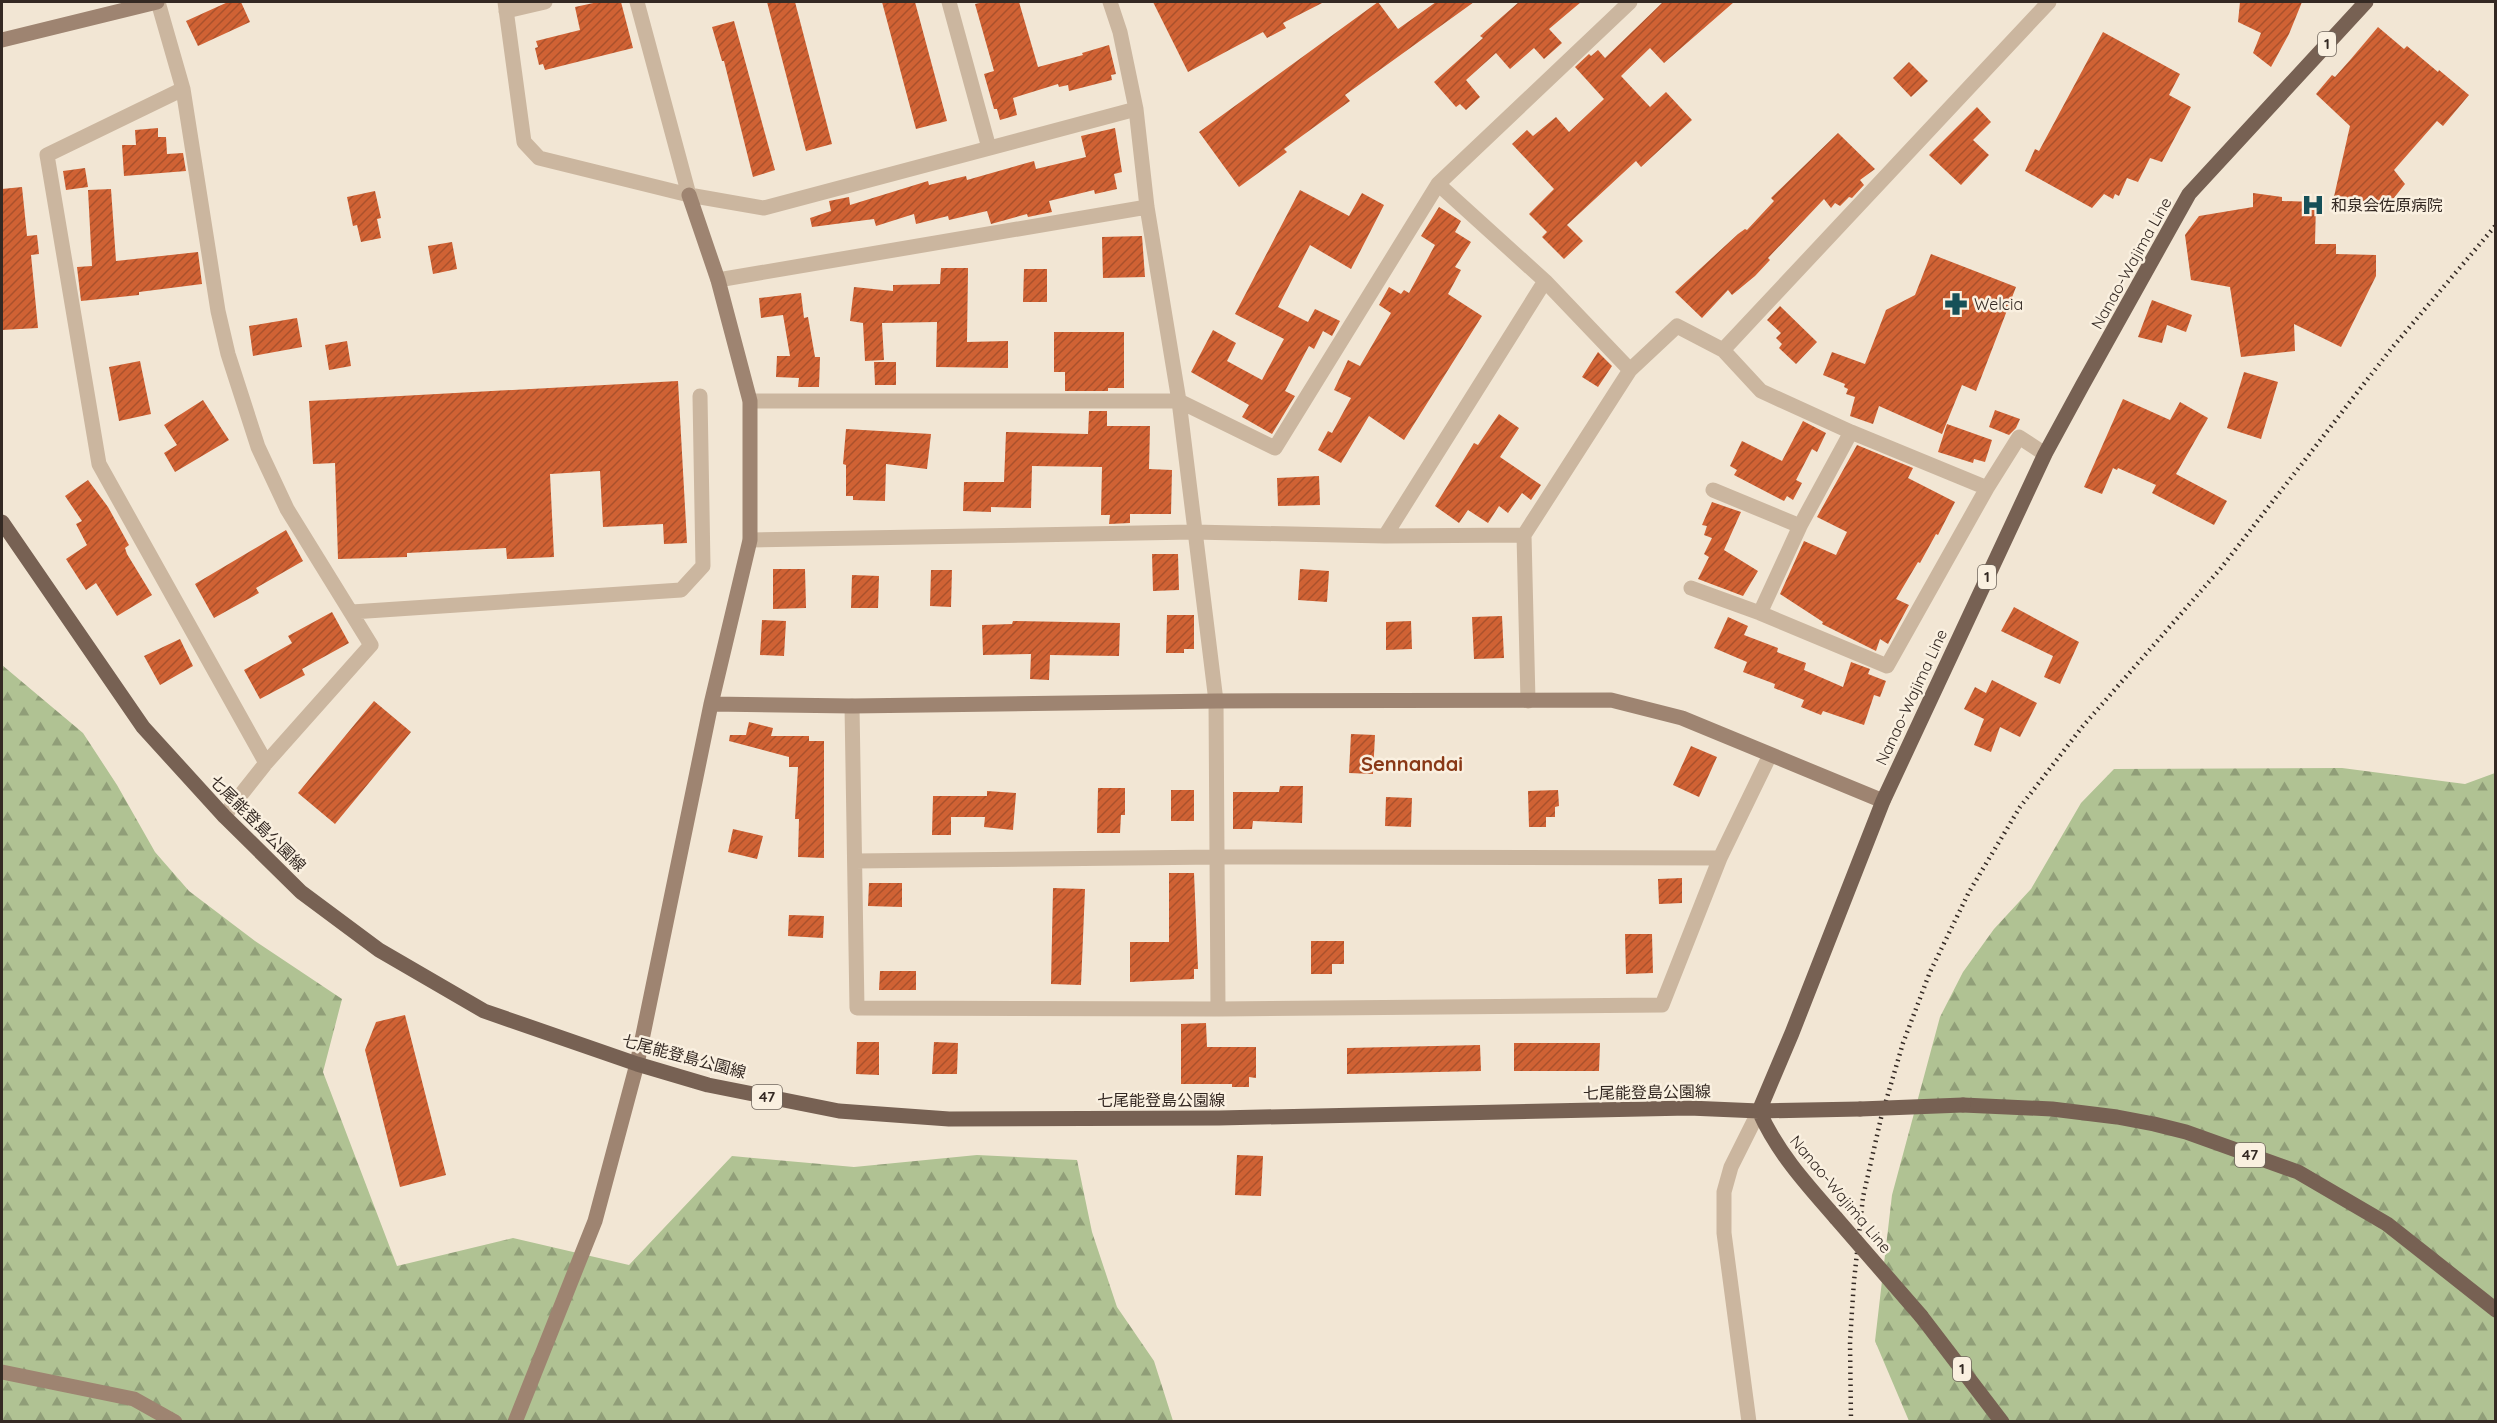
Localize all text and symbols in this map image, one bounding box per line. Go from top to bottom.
road number: 1 [2318,32,2336,56]
hospital icon: 和泉会佐原病院 [2300,192,2326,218]
street label: Nanao-Wajima Line [2086,194,2176,332]
place label: 和泉会佐原病院 [2331,195,2443,215]
pharmacy icon: Welcia [1943,291,1969,317]
place label: Welcia [1974,294,2023,314]
road number: 1 [1978,565,1996,589]
street label: Nanao-Wajima Line [1871,626,1951,768]
district label: Sennandai [1361,751,1463,776]
street label: 七尾能登島公園線 [206,771,310,875]
street label: 七尾能登島公園線 [620,1030,748,1082]
street label: 七尾能登島公園線 [1583,1081,1711,1103]
road number: 47 [752,1085,782,1109]
street label: 七尾能登島公園線 [1097,1090,1225,1110]
street label: Nanao-Wajima Line [1786,1131,1896,1257]
road number: 47 [2235,1143,2265,1167]
road number: 1 [1953,1357,1971,1381]

